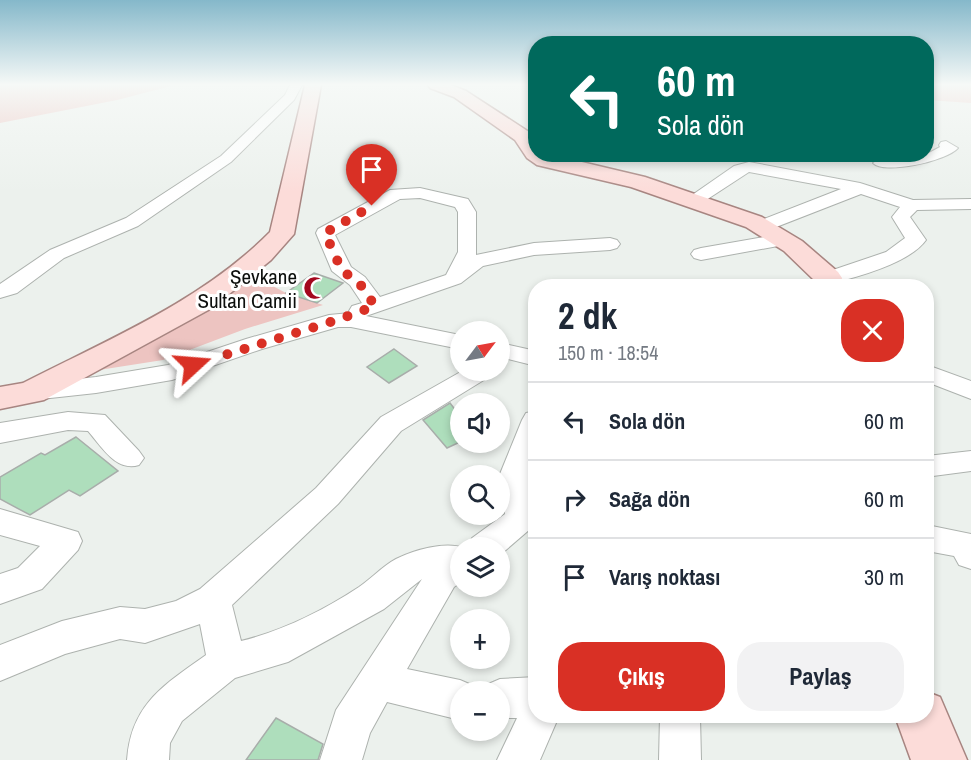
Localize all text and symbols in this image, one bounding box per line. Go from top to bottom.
text: 60 m [657,53,736,109]
icon: left [558,60,636,138]
text: Sola dön [657,107,744,143]
pin [346,144,397,206]
icon: arrive [355,153,388,186]
place label: Şevkane Sultan Camii [197,262,297,315]
mosque icon: Şevkane Sultan Camii [302,275,328,301]
text: 2 dk [558,292,617,340]
button: close [841,299,904,362]
north arrow [450,321,510,381]
map controls [450,321,510,741]
position arrow [161,333,225,397]
text: 150 m · 18:54 [558,339,658,366]
button: sound [450,393,510,453]
icon: left [558,405,591,438]
text: Sola dön [609,406,685,436]
text: 60 m [864,406,904,436]
button: search [450,465,510,525]
icon: right [558,483,591,516]
text: Sağa dön [609,484,690,514]
text: 60 m [864,484,904,514]
button: layers [450,537,510,597]
icon: arrive [558,561,591,594]
text: Varış noktası [609,562,720,592]
text: 30 m [864,562,904,592]
button: + [450,609,510,669]
button: Çıkış [558,642,725,711]
button: Paylaş [737,642,904,711]
button: − [450,681,510,741]

